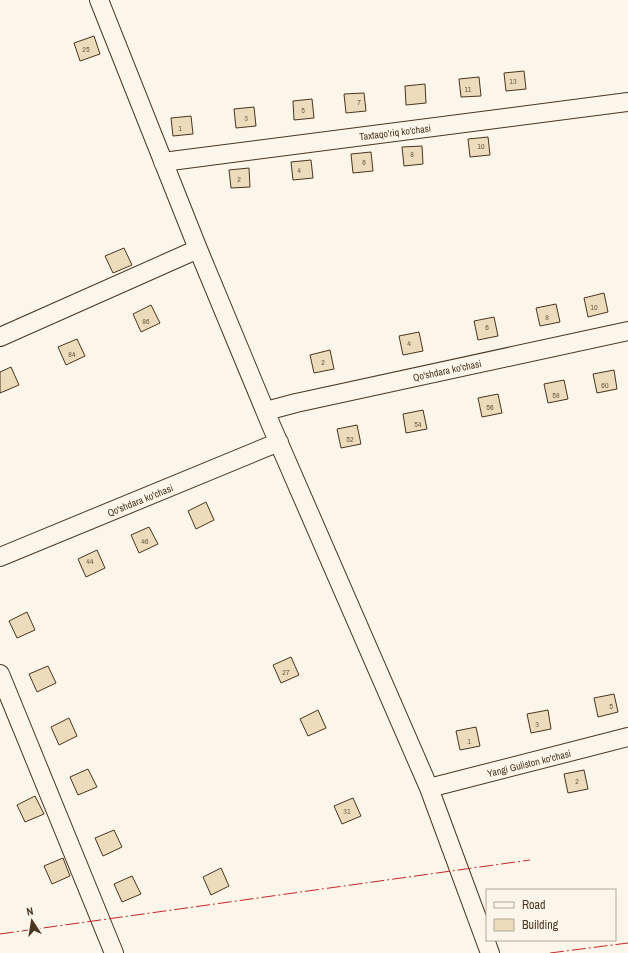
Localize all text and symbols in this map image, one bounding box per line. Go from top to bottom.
house number: 25 [82,44,90,54]
house number: 13 [509,76,517,86]
house number: 11 [465,84,472,94]
house number: 7 [357,97,361,107]
house number: 5 [301,105,305,115]
house number: 3 [244,113,248,123]
street label: Taxtaqo'riq ko'chasi [358,122,432,143]
house number: 1 [178,123,182,133]
house number: 10 [477,141,485,151]
house number: 8 [410,149,414,159]
house number: 6 [362,157,366,167]
house number: 4 [297,165,301,175]
house number: 2 [237,174,241,184]
house number: 10 [590,302,598,312]
house number: 8 [545,312,549,322]
house number: 86 [142,316,150,326]
house number: 6 [485,322,489,332]
house number: 4 [407,338,411,348]
house number: 84 [68,349,76,359]
house number: 2 [321,357,325,367]
street label: Qo'shdara ko'chasi [412,357,483,384]
house number: 60 [601,380,609,390]
house number: 58 [552,390,560,400]
house number: 56 [486,402,494,412]
house number: 54 [414,419,422,429]
house number: 52 [346,434,354,444]
street label: Qo'shdara ko'chasi [105,481,175,520]
house number: 46 [141,536,149,546]
house number: 44 [86,556,94,566]
house number: 27 [282,667,290,677]
house number: 5 [609,701,613,711]
house number: 3 [535,719,539,729]
house number: 1 [467,736,471,746]
street label: Yangi Guliston ko'chasi [486,747,572,780]
house number: 2 [575,776,579,786]
house number: 31 [343,806,351,816]
legend [486,889,616,941]
text: Road [522,897,546,913]
north arrow [12,901,52,941]
text: N [25,904,35,919]
text: Building [522,917,559,933]

